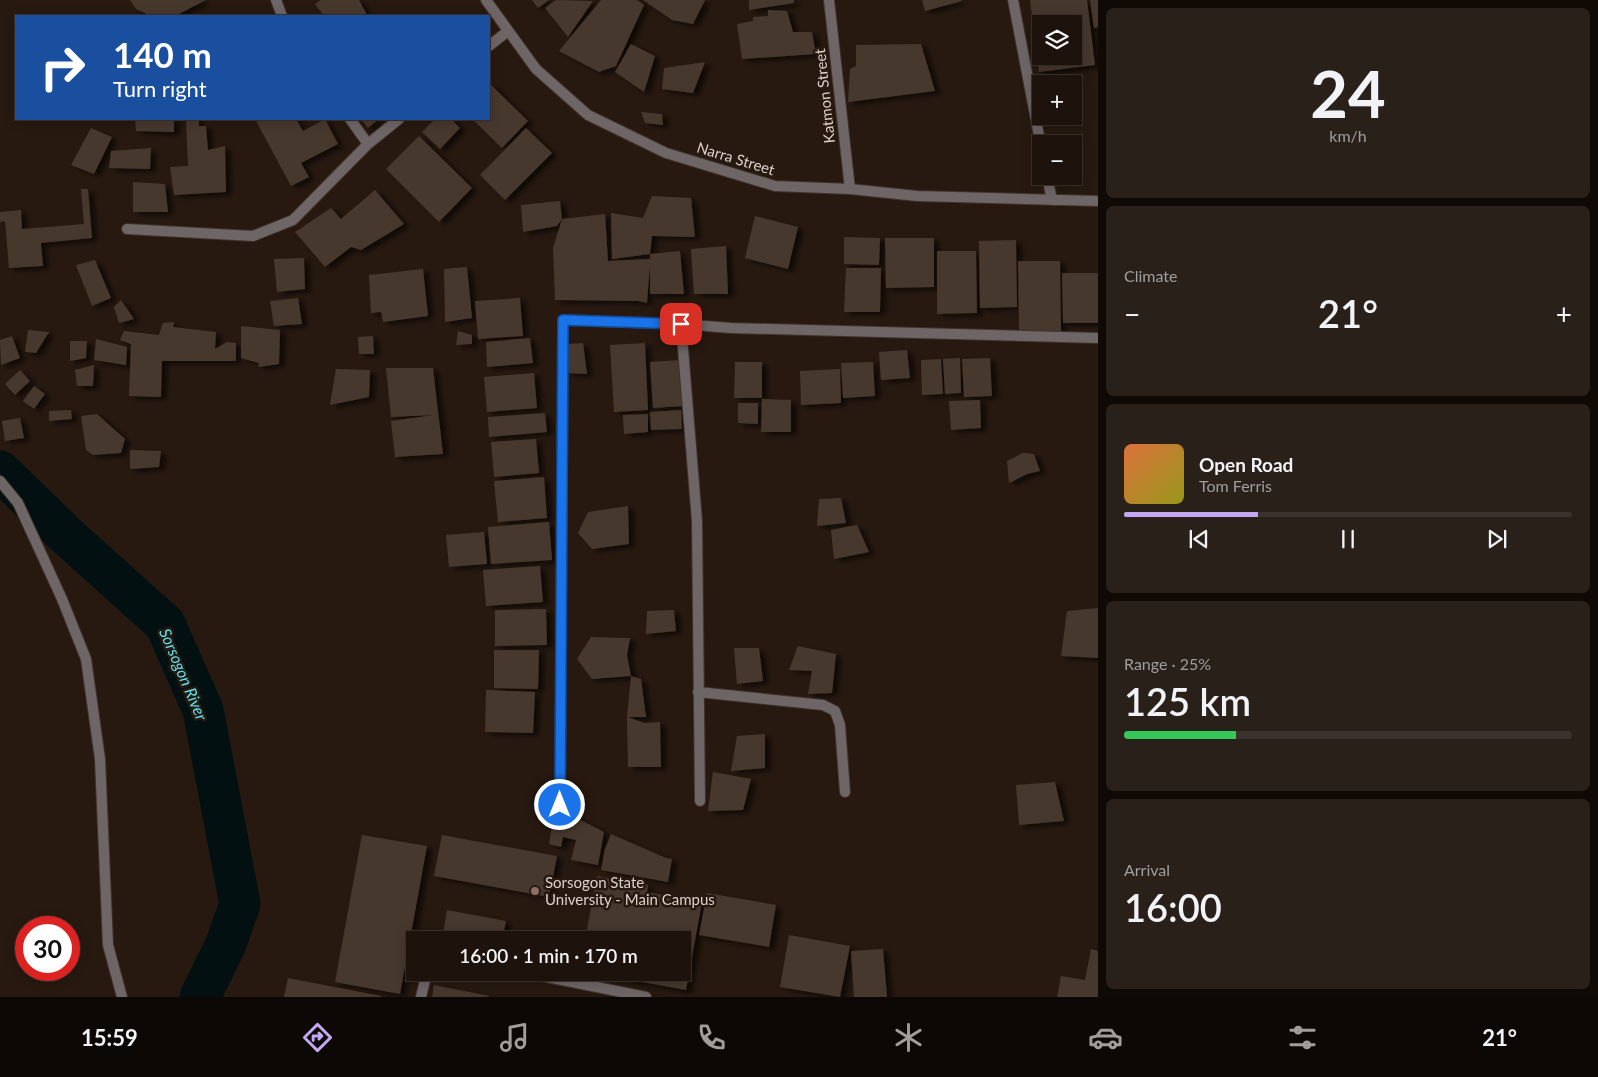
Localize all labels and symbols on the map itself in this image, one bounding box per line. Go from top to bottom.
street label: Katmon Street [810,47,838,144]
street label: Narra Street [695,138,778,179]
pin [660,303,702,345]
water label: Sorsogon River [156,625,212,723]
position arrow [533,778,585,830]
place label: Sorsogon State University - Main Campus [545,873,715,908]
marker: Sorsogon State University - Main Campus [529,885,541,897]
speed limit sign: 30 [15,916,80,981]

